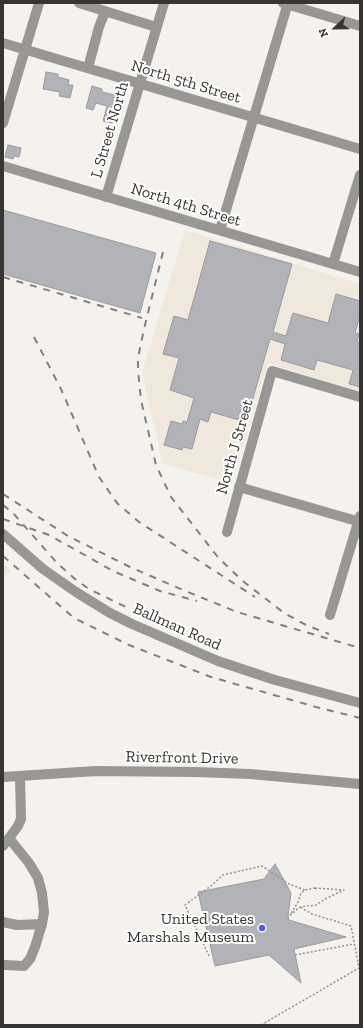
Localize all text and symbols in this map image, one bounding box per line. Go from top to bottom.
north arrow [315,8,355,48]
text: N [316,26,331,39]
street label: North 5th Street [129,56,243,108]
street label: L Street North [87,80,133,180]
street label: North 4th Street [129,179,243,231]
street label: North J Street [212,397,258,497]
street label: Ballman Road [130,599,224,655]
street label: Riverfront Drive [125,747,239,769]
place label: United States Marshals Museum [127,909,254,947]
marker: United States Marshals Museum [257,923,267,933]

